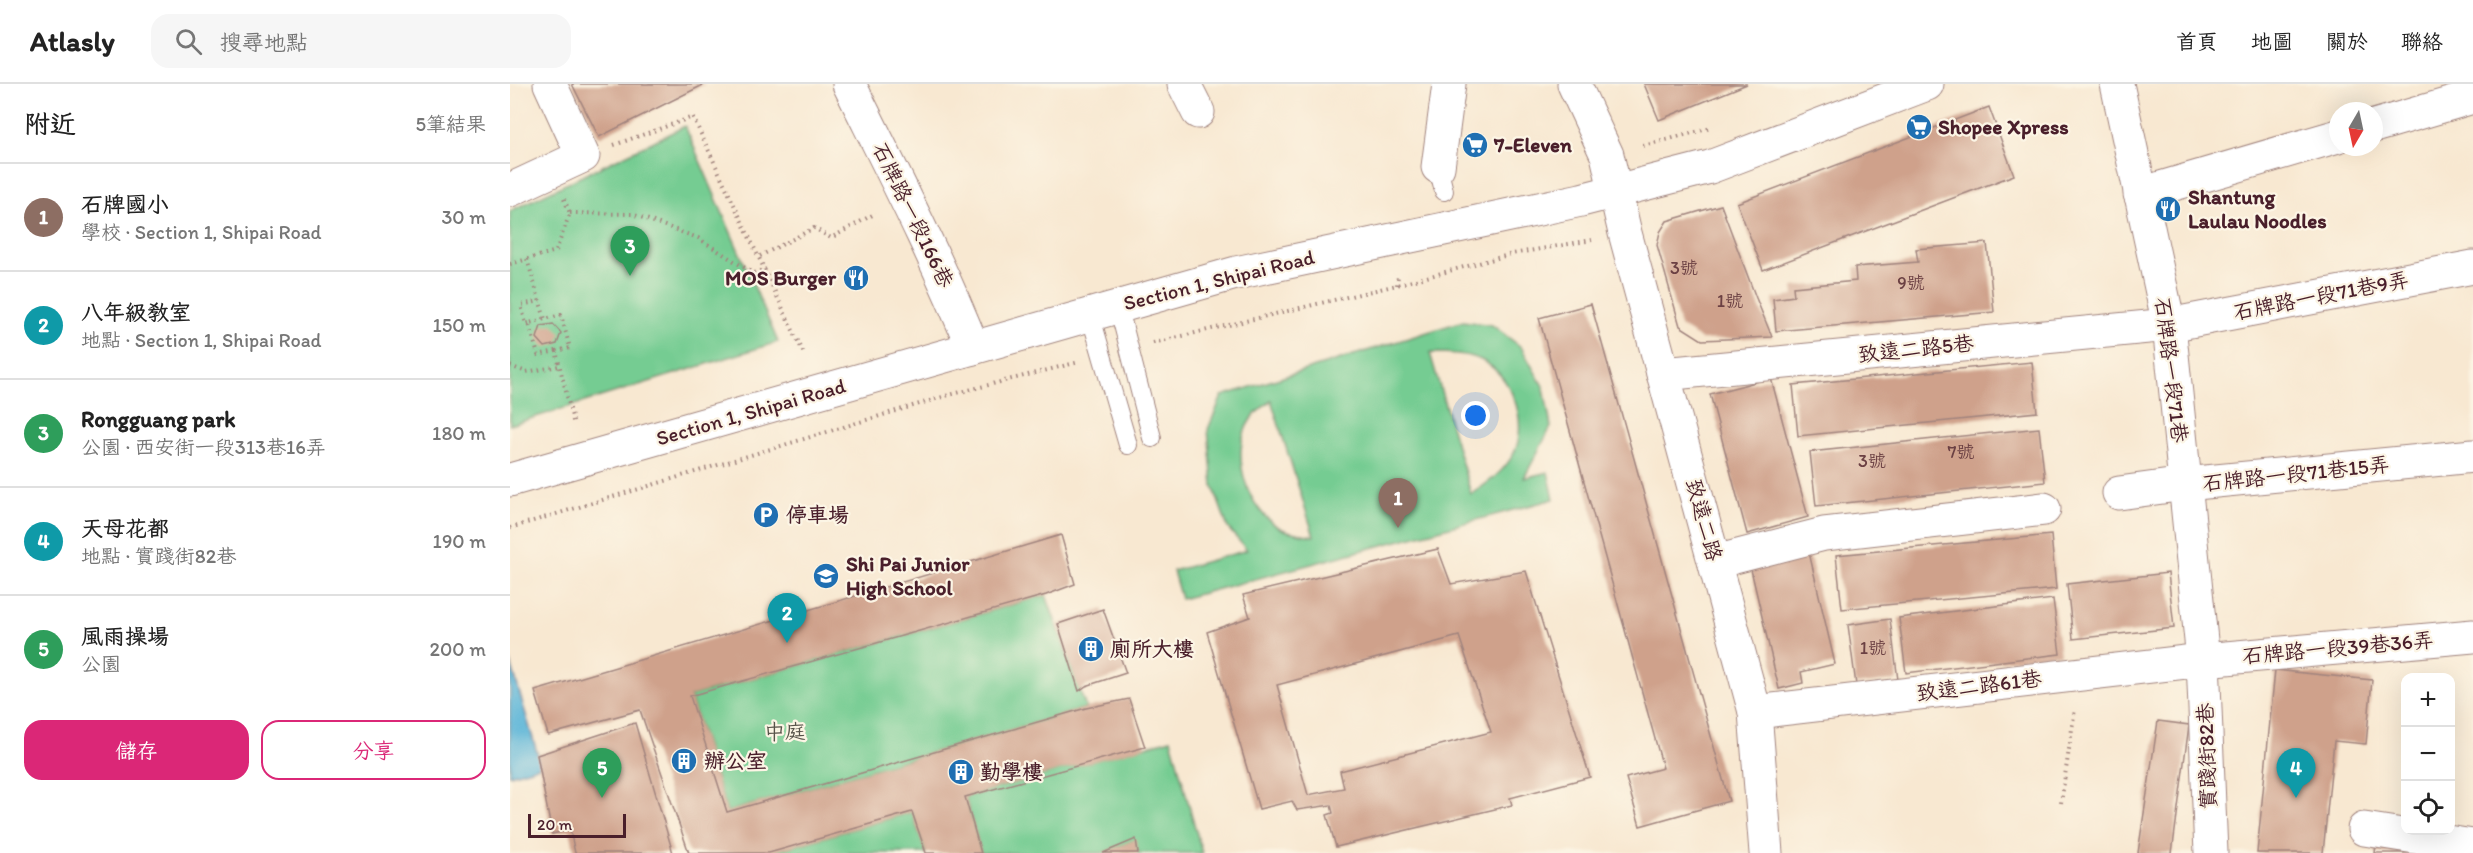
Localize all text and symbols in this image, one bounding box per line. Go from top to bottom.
search box [151,14,571,68]
text: Atlasly [30,24,115,58]
icon: search [172,25,205,58]
text: 搜尋地點 [220,29,308,56]
text: 首頁 [2176,29,2218,54]
text: 地圖 [2251,29,2293,54]
text: 關於 [2326,29,2368,54]
text: 聯絡 [2401,29,2443,54]
north arrow [2329,102,2383,156]
text: 附近 [24,108,76,140]
text: 5筆結果 [416,112,486,136]
supermarket icon: Shopee Xpress [1904,112,1934,142]
place label: Shopee Xpress [1938,114,2069,140]
supermarket icon: 7-Eleven [1460,130,1490,160]
place label: 7-Eleven [1493,132,1572,157]
street label: 石牌路一段166巷 [868,138,959,291]
place label: Shantung Laulau Noodles [2188,184,2327,233]
text: 石牌國小 [81,191,169,218]
restaurant icon: Shantung Laulau Noodles [2153,194,2183,224]
text: 1 [39,205,48,229]
text: 30 m [441,205,486,229]
text: 學校 · Section 1, Shipai Road [81,220,322,244]
pin: 3 [610,226,650,276]
street label: Section 1, Shipai Road [1121,244,1317,315]
house number: 3號 [1670,257,1698,279]
restaurant icon: MOS Burger [841,263,871,293]
place label: MOS Burger [725,265,837,291]
street label: 石牌路一段71巷9弄 [2231,266,2411,325]
house number: 9號 [1897,272,1925,294]
house number: 1號 [1717,290,1743,312]
street label: 石牌路一段71巷 [2150,296,2193,444]
text: 八年級教室 [81,299,191,326]
text: 2 [38,313,49,337]
text: 150 m [433,313,486,337]
text: 地點 · Section 1, Shipai Road [81,328,322,352]
street label: 致遠二路5巷 [1857,330,1975,367]
street label: Section 1, Shipai Road [653,372,849,451]
your location [1461,401,1490,430]
text: Rongguang park [81,406,235,433]
text: 3 [38,421,49,445]
text: 180 m [432,421,486,445]
text: 公園 · 西安街一段313巷16弄 [81,435,326,459]
house number: 7號 [1948,441,1974,463]
house number: 3號 [1858,450,1886,472]
street label: 石牌路一段71巷15弄 [2201,451,2391,496]
street label: 致遠二路 [1682,476,1727,564]
pin: 1 [1378,478,1418,528]
parking icon: 停車場 [751,500,781,530]
place label: 停車場 [786,502,849,527]
text: 天母花都 [81,515,169,542]
text: 4 [37,529,50,553]
text: 190 m [433,529,486,553]
text: 地點 · 實踐街82巷 [81,544,236,568]
place label: Shi Pai Junior High School [846,551,970,601]
school or university icon: Shi Pai Junior High School [811,561,841,591]
pin: 2 [768,594,806,643]
text: 風雨操場 [81,623,169,650]
street label: 石牌路一段39巷36弄 [2241,627,2435,668]
building icon: 廁所大樓 [1076,634,1106,664]
place label: 廁所大樓 [1110,636,1194,661]
text: 5 [38,637,49,661]
text: 200 m [430,637,486,661]
house number: 1號 [1860,637,1886,659]
text: 公園 [81,652,121,676]
street label: 致遠二路61巷 [1915,665,2043,706]
map controls [2401,673,2455,835]
button: + [2401,673,2455,727]
street label: 實踐街82巷 [2192,702,2221,810]
park label: 中庭 [764,719,806,744]
button: 儲存 [24,720,249,780]
button: 分享 [261,720,486,780]
button: − [2401,727,2455,781]
building icon: 辦公室 [669,746,699,776]
pin: 5 [582,748,622,798]
place label: 辦公室 [704,748,767,773]
pin: 4 [2276,748,2316,798]
building icon: 勤學樓 [946,757,976,787]
place label: 勤學樓 [980,759,1043,784]
button: locate [2401,781,2455,835]
scale bar [528,811,626,838]
text: 20 m [537,815,572,834]

